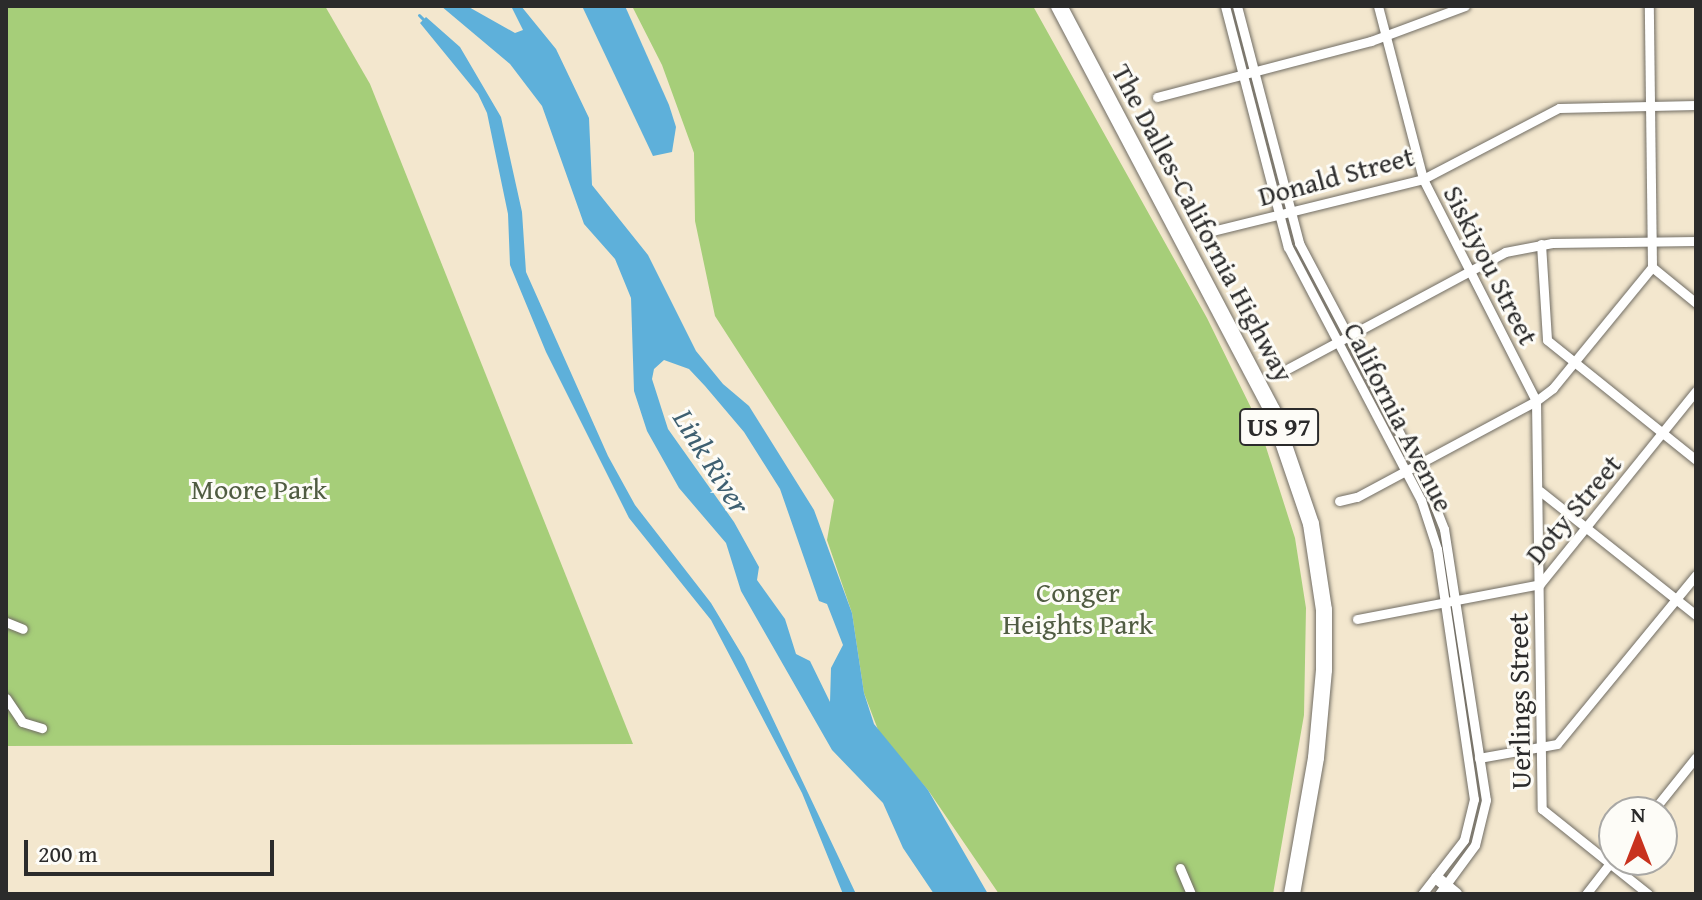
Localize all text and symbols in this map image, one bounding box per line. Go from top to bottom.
street label: The Dalles-California Highway [1105,58,1301,388]
street label: Donald Street [1254,139,1418,213]
street label: Siskiyou Street [1436,180,1546,350]
street label: California Avenue [1337,317,1461,517]
water label: Link River [666,402,758,520]
road number: US 97 [1239,405,1319,449]
street label: Doty Street [1518,448,1628,570]
park label: Moore Park [191,472,327,506]
park label: Conger Heights Park [1003,575,1153,641]
street label: Uerlings Street [1501,612,1537,790]
north arrow [1598,796,1678,876]
text: N [1631,798,1645,830]
scale bar [28,824,278,874]
text: 200 m [38,836,98,871]

